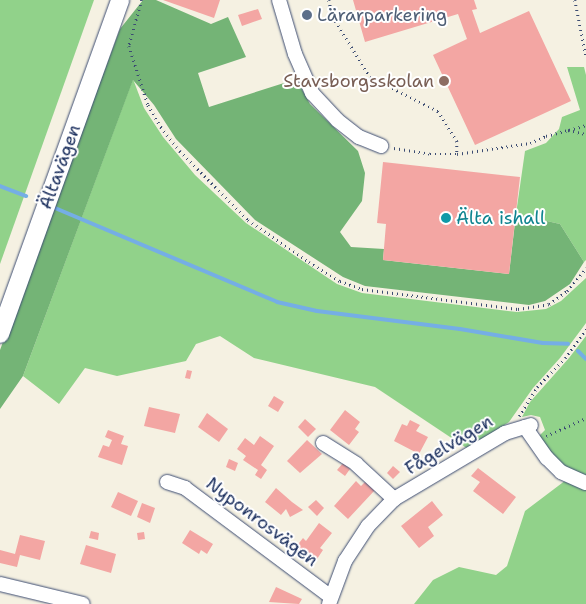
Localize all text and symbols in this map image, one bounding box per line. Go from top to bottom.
place label: Lärarparkering [317,4,447,26]
marker: Lärarparkering [301,9,313,21]
place label: Stavsborgsskolan [283,70,434,92]
marker: Stavsborgsskolan [438,75,450,87]
street label: Ältavägen [35,122,85,212]
place label: Älta ishall [456,207,545,229]
marker: Älta ishall [440,212,452,224]
street label: Fågelvägen [401,410,497,480]
street label: Nyponrosvägen [202,473,322,571]

